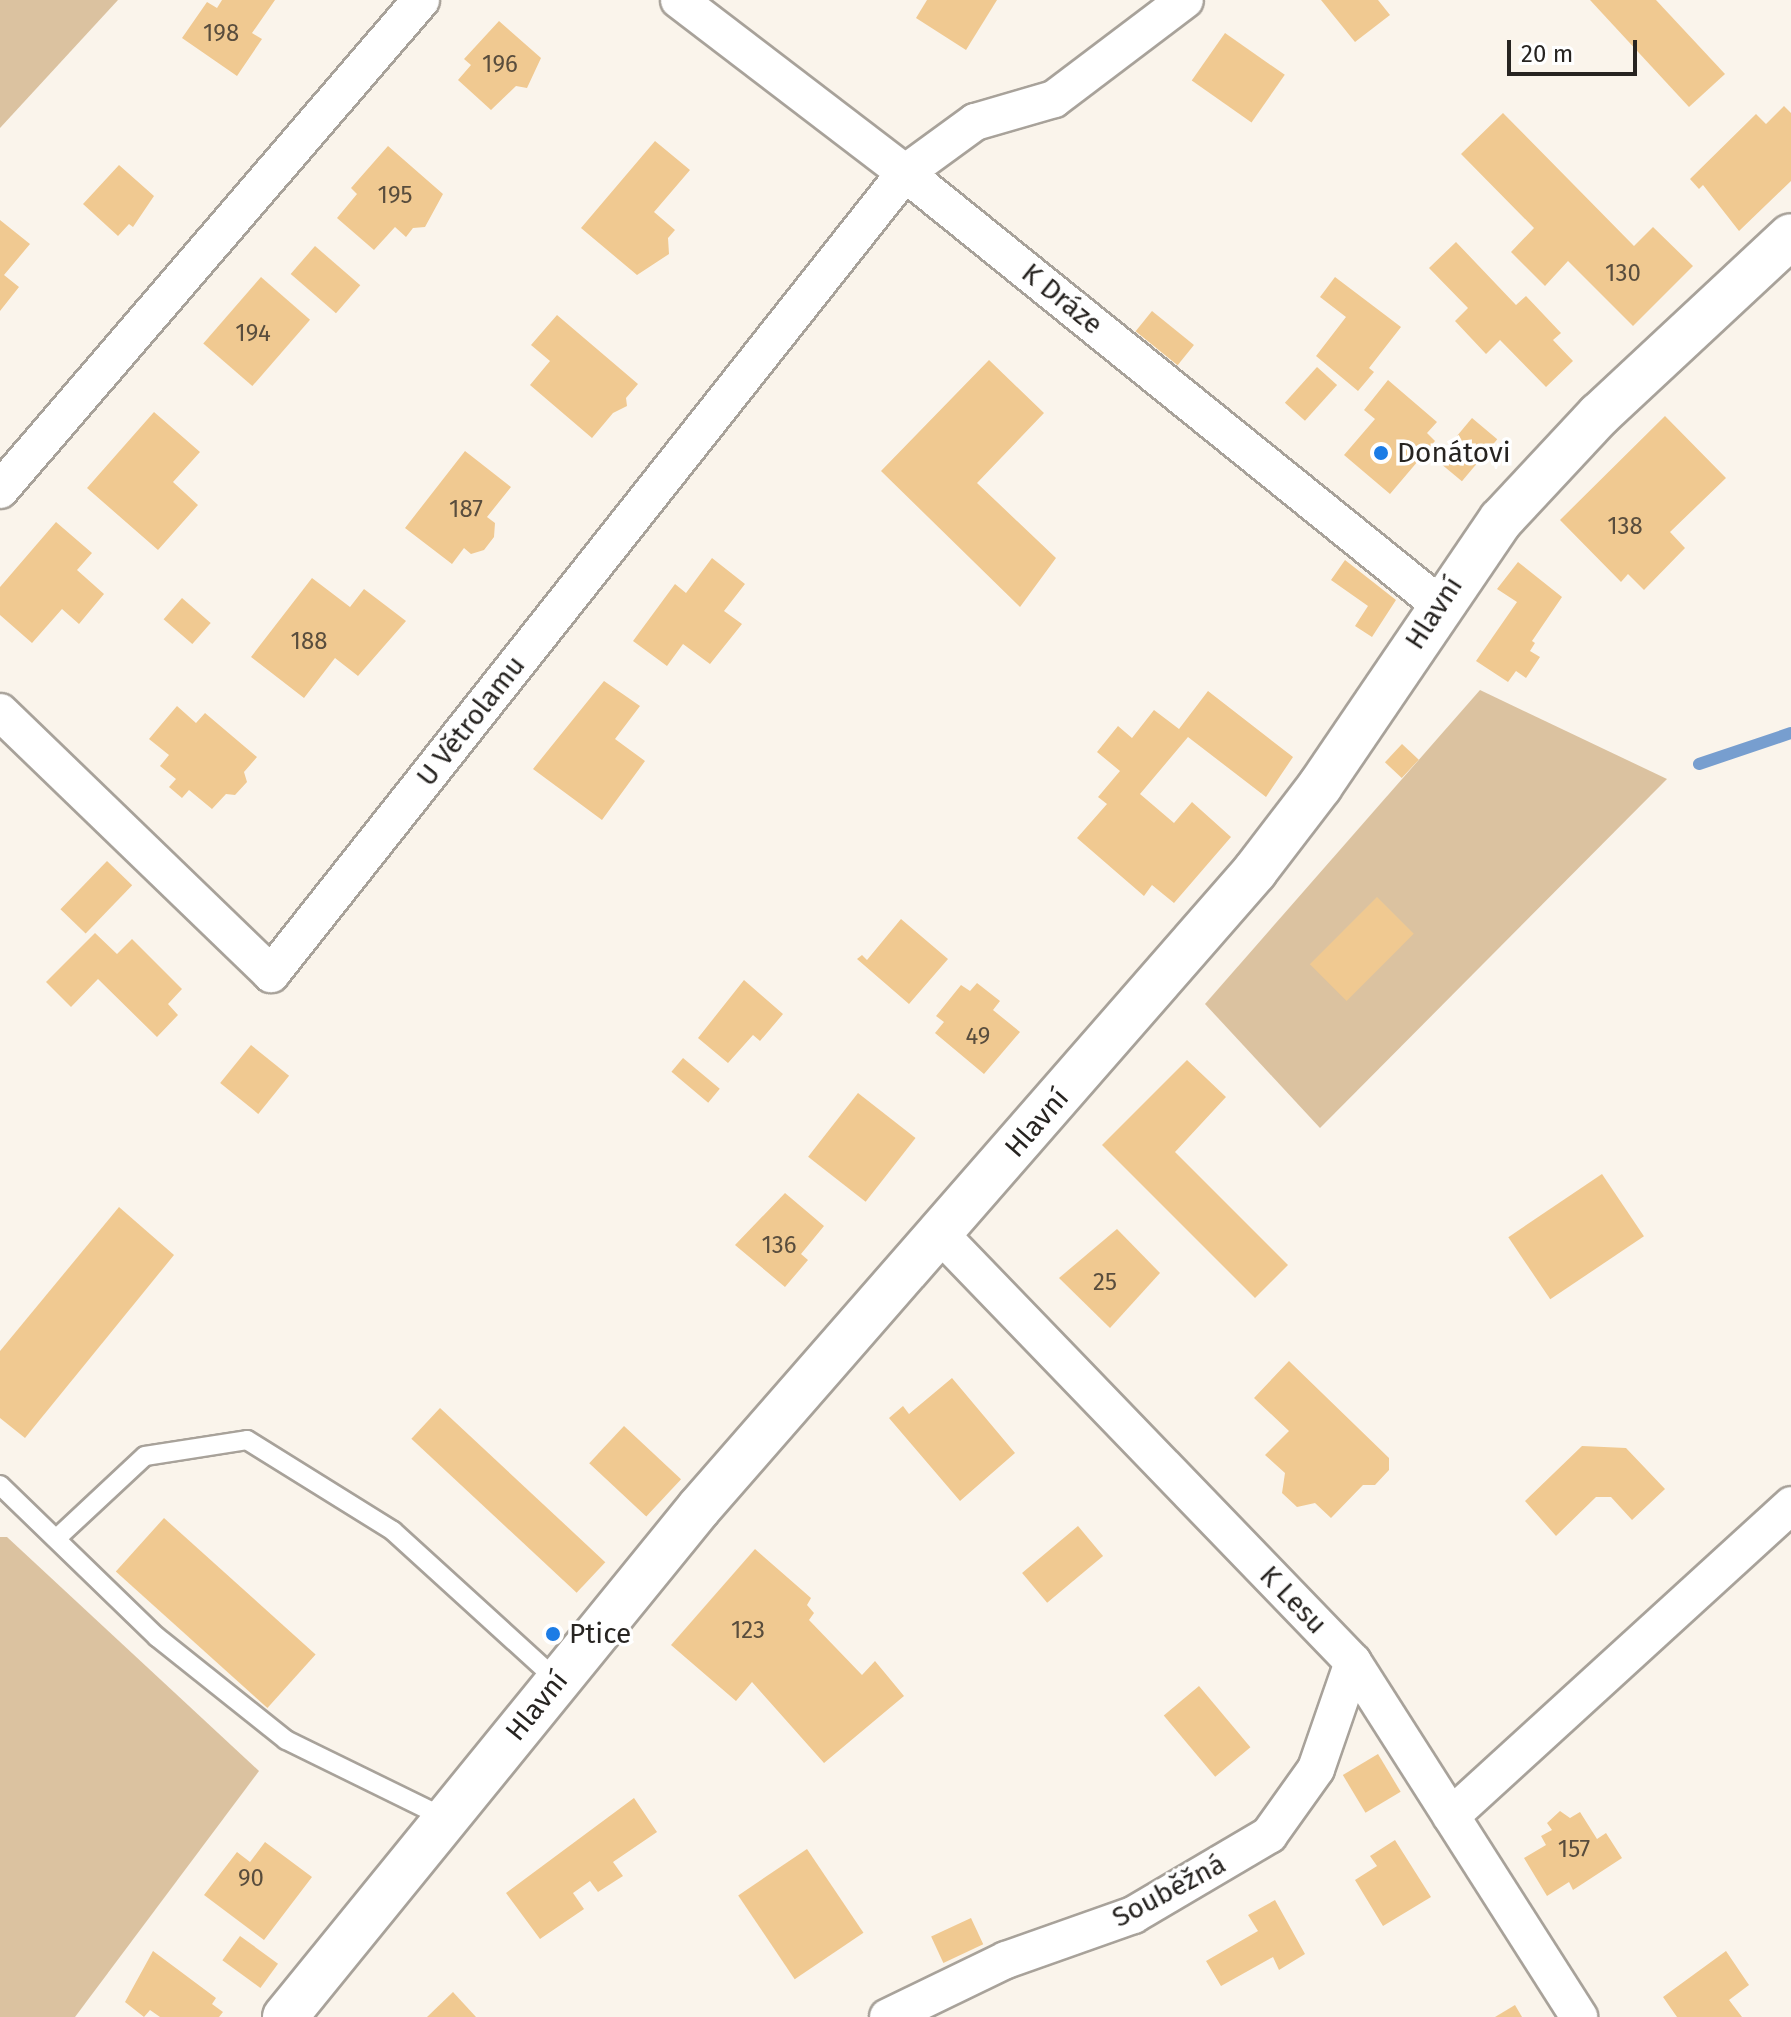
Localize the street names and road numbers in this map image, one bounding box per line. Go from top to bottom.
street label: K Dráze [1015,256,1109,342]
street label: Hlavní [1398,570,1470,656]
street label: U Větrolamu [410,649,532,793]
street label: Hlavní [998,1082,1076,1164]
street label: K Lesu [1253,1559,1333,1641]
street label: Hlavní [499,1664,575,1748]
street label: Souběžná [1107,1847,1231,1935]

